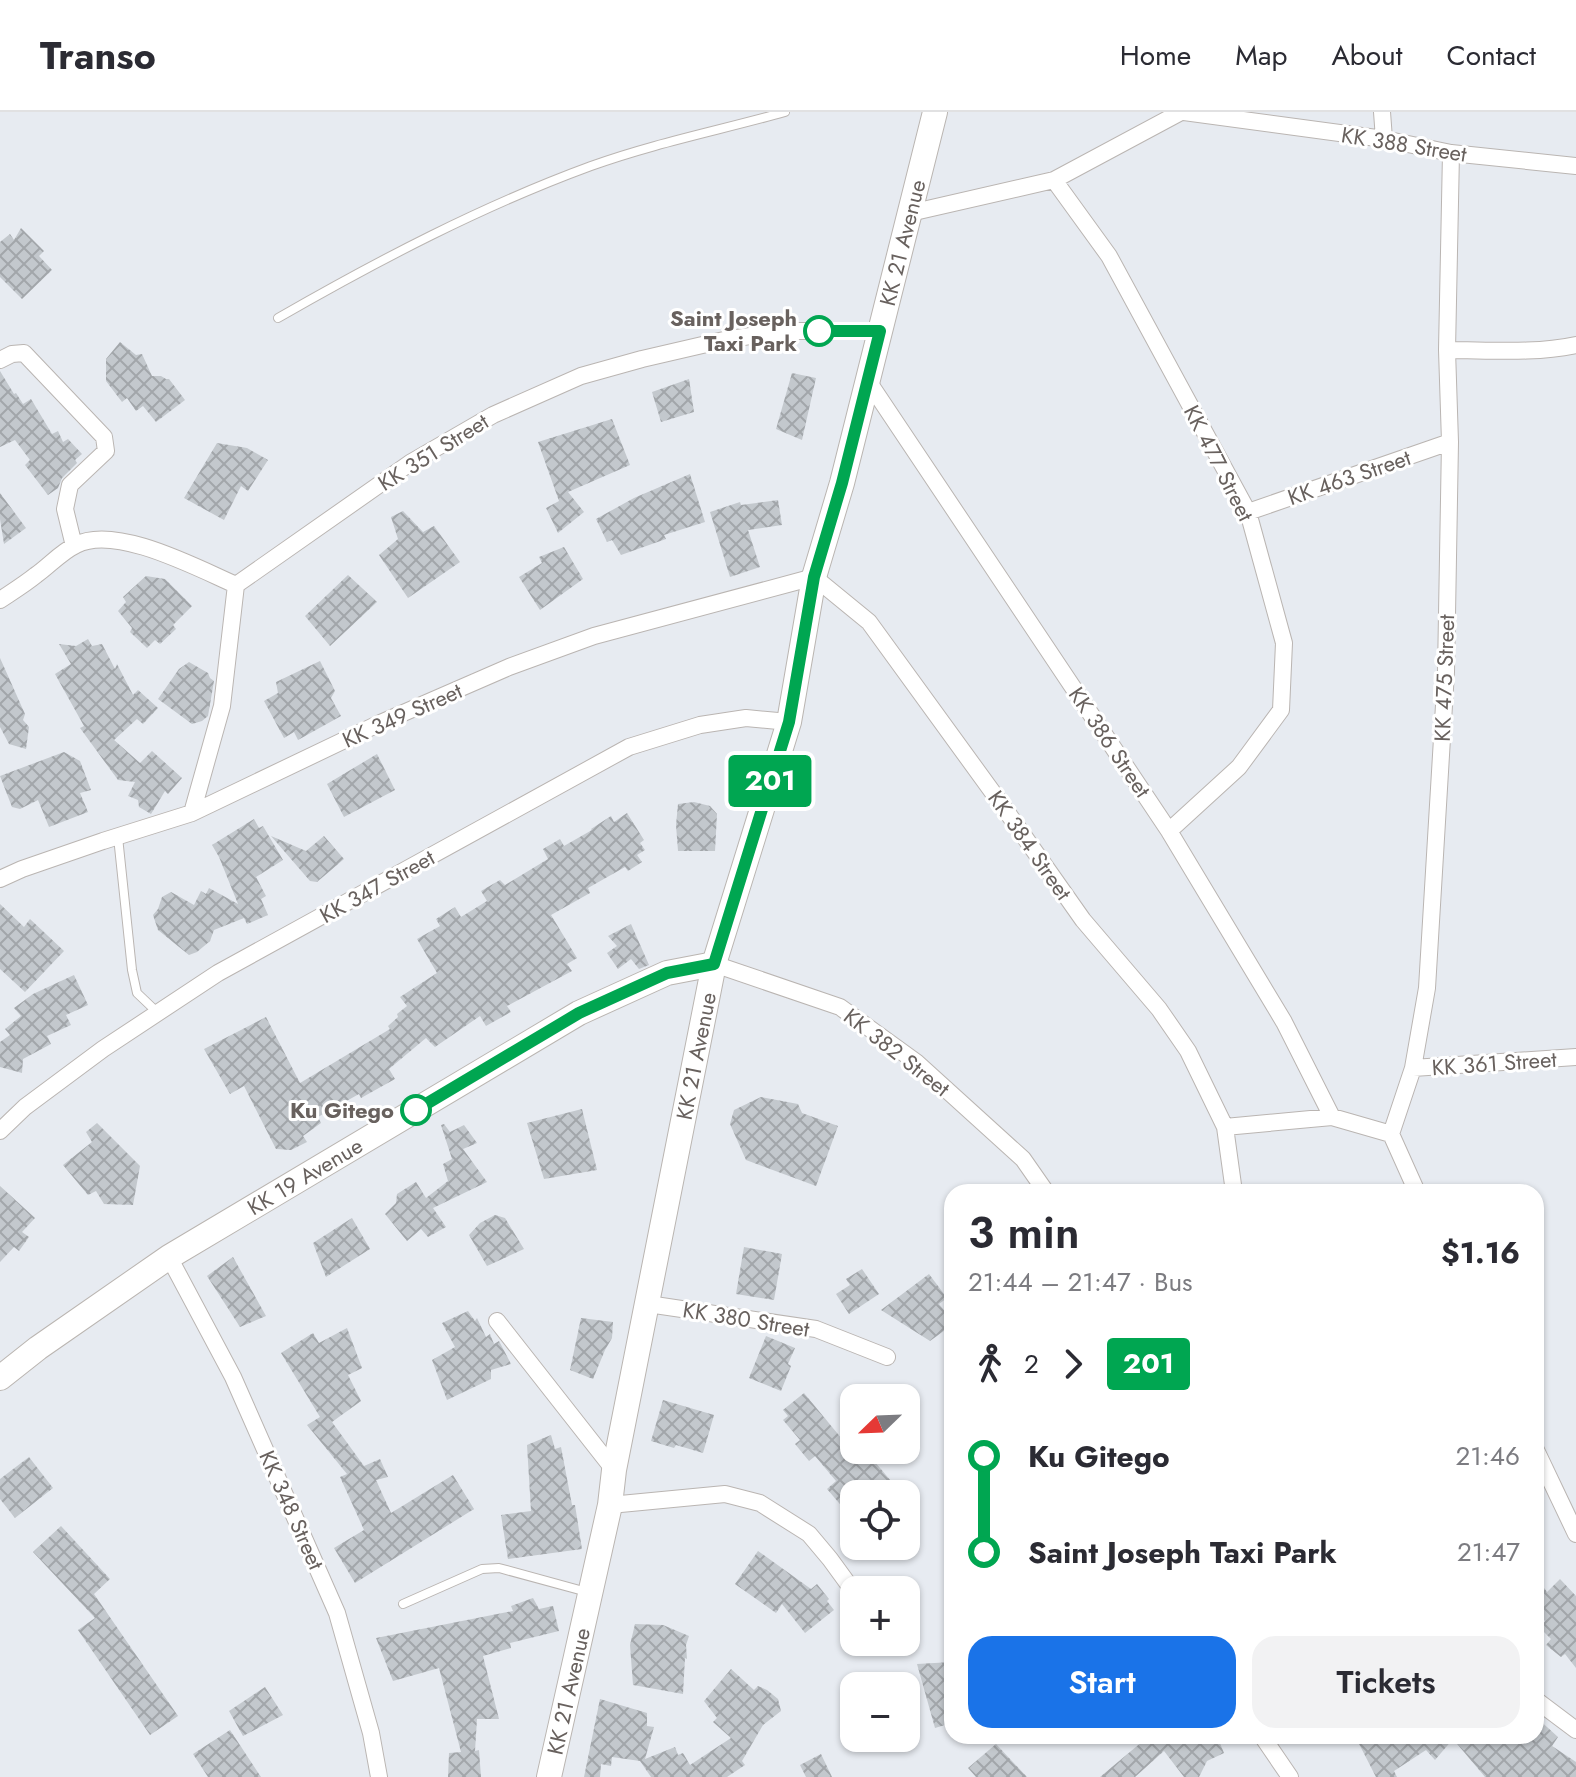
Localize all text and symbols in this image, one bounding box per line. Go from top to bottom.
text: Transo [40,28,156,83]
text: Home [1120,35,1191,76]
text: Map [1235,35,1287,76]
text: About [1331,35,1403,76]
text: Contact [1447,35,1536,76]
street label: KK 388 Street [1339,118,1470,170]
street label: KK 21 Avenue [871,176,933,309]
place label: Saint Joseph Taxi Park [670,302,797,359]
marker: Saint Joseph Taxi Park [804,316,834,346]
street label: KK 477 Street [1176,399,1262,527]
street label: KK 351 Street [372,405,495,499]
street label: KK 463 Street [1283,441,1415,513]
street label: KK 475 Street [1426,613,1462,742]
street label: KK 349 Street [337,674,468,756]
street label: KK 386 Street [1061,680,1159,804]
line badge: 201 [724,755,816,807]
text: 201 [744,760,796,801]
street label: KK 384 Street [980,784,1080,907]
street label: KK 347 Street [314,841,441,931]
street label: KK 21 Avenue [668,990,724,1122]
street label: KK 382 Street [837,1000,957,1104]
street label: KK 361 Street [1430,1043,1558,1083]
place label: Ku Gitego [290,1094,394,1126]
marker: Ku Gitego [401,1095,431,1125]
street label: KK 19 Avenue [241,1129,369,1223]
text: 3 min [968,1201,1080,1265]
text: $1.16 [1441,1231,1520,1274]
text: 21:44 – 21:47 · Bus [968,1263,1193,1301]
street label: KK 380 Street [680,1293,812,1345]
icon: walk [968,1342,1012,1386]
icon: forward [1051,1342,1095,1386]
text: 201 [1123,1343,1174,1384]
text: 2 [1024,1345,1039,1383]
north arrow [840,1384,920,1464]
map controls [840,1384,920,1752]
text: Ku Gitego [1028,1435,1170,1478]
text: 21:46 [1456,1437,1520,1475]
street label: KK 348 Street [251,1445,333,1575]
button: locate [840,1480,920,1560]
text: Saint Joseph Taxi Park [1028,1531,1337,1574]
text: 21:47 [1457,1533,1520,1571]
button: + [840,1576,920,1656]
street label: KK 21 Avenue [539,1625,598,1758]
button: Start [968,1636,1236,1728]
button: Tickets [1252,1636,1520,1728]
button: − [840,1672,920,1752]

